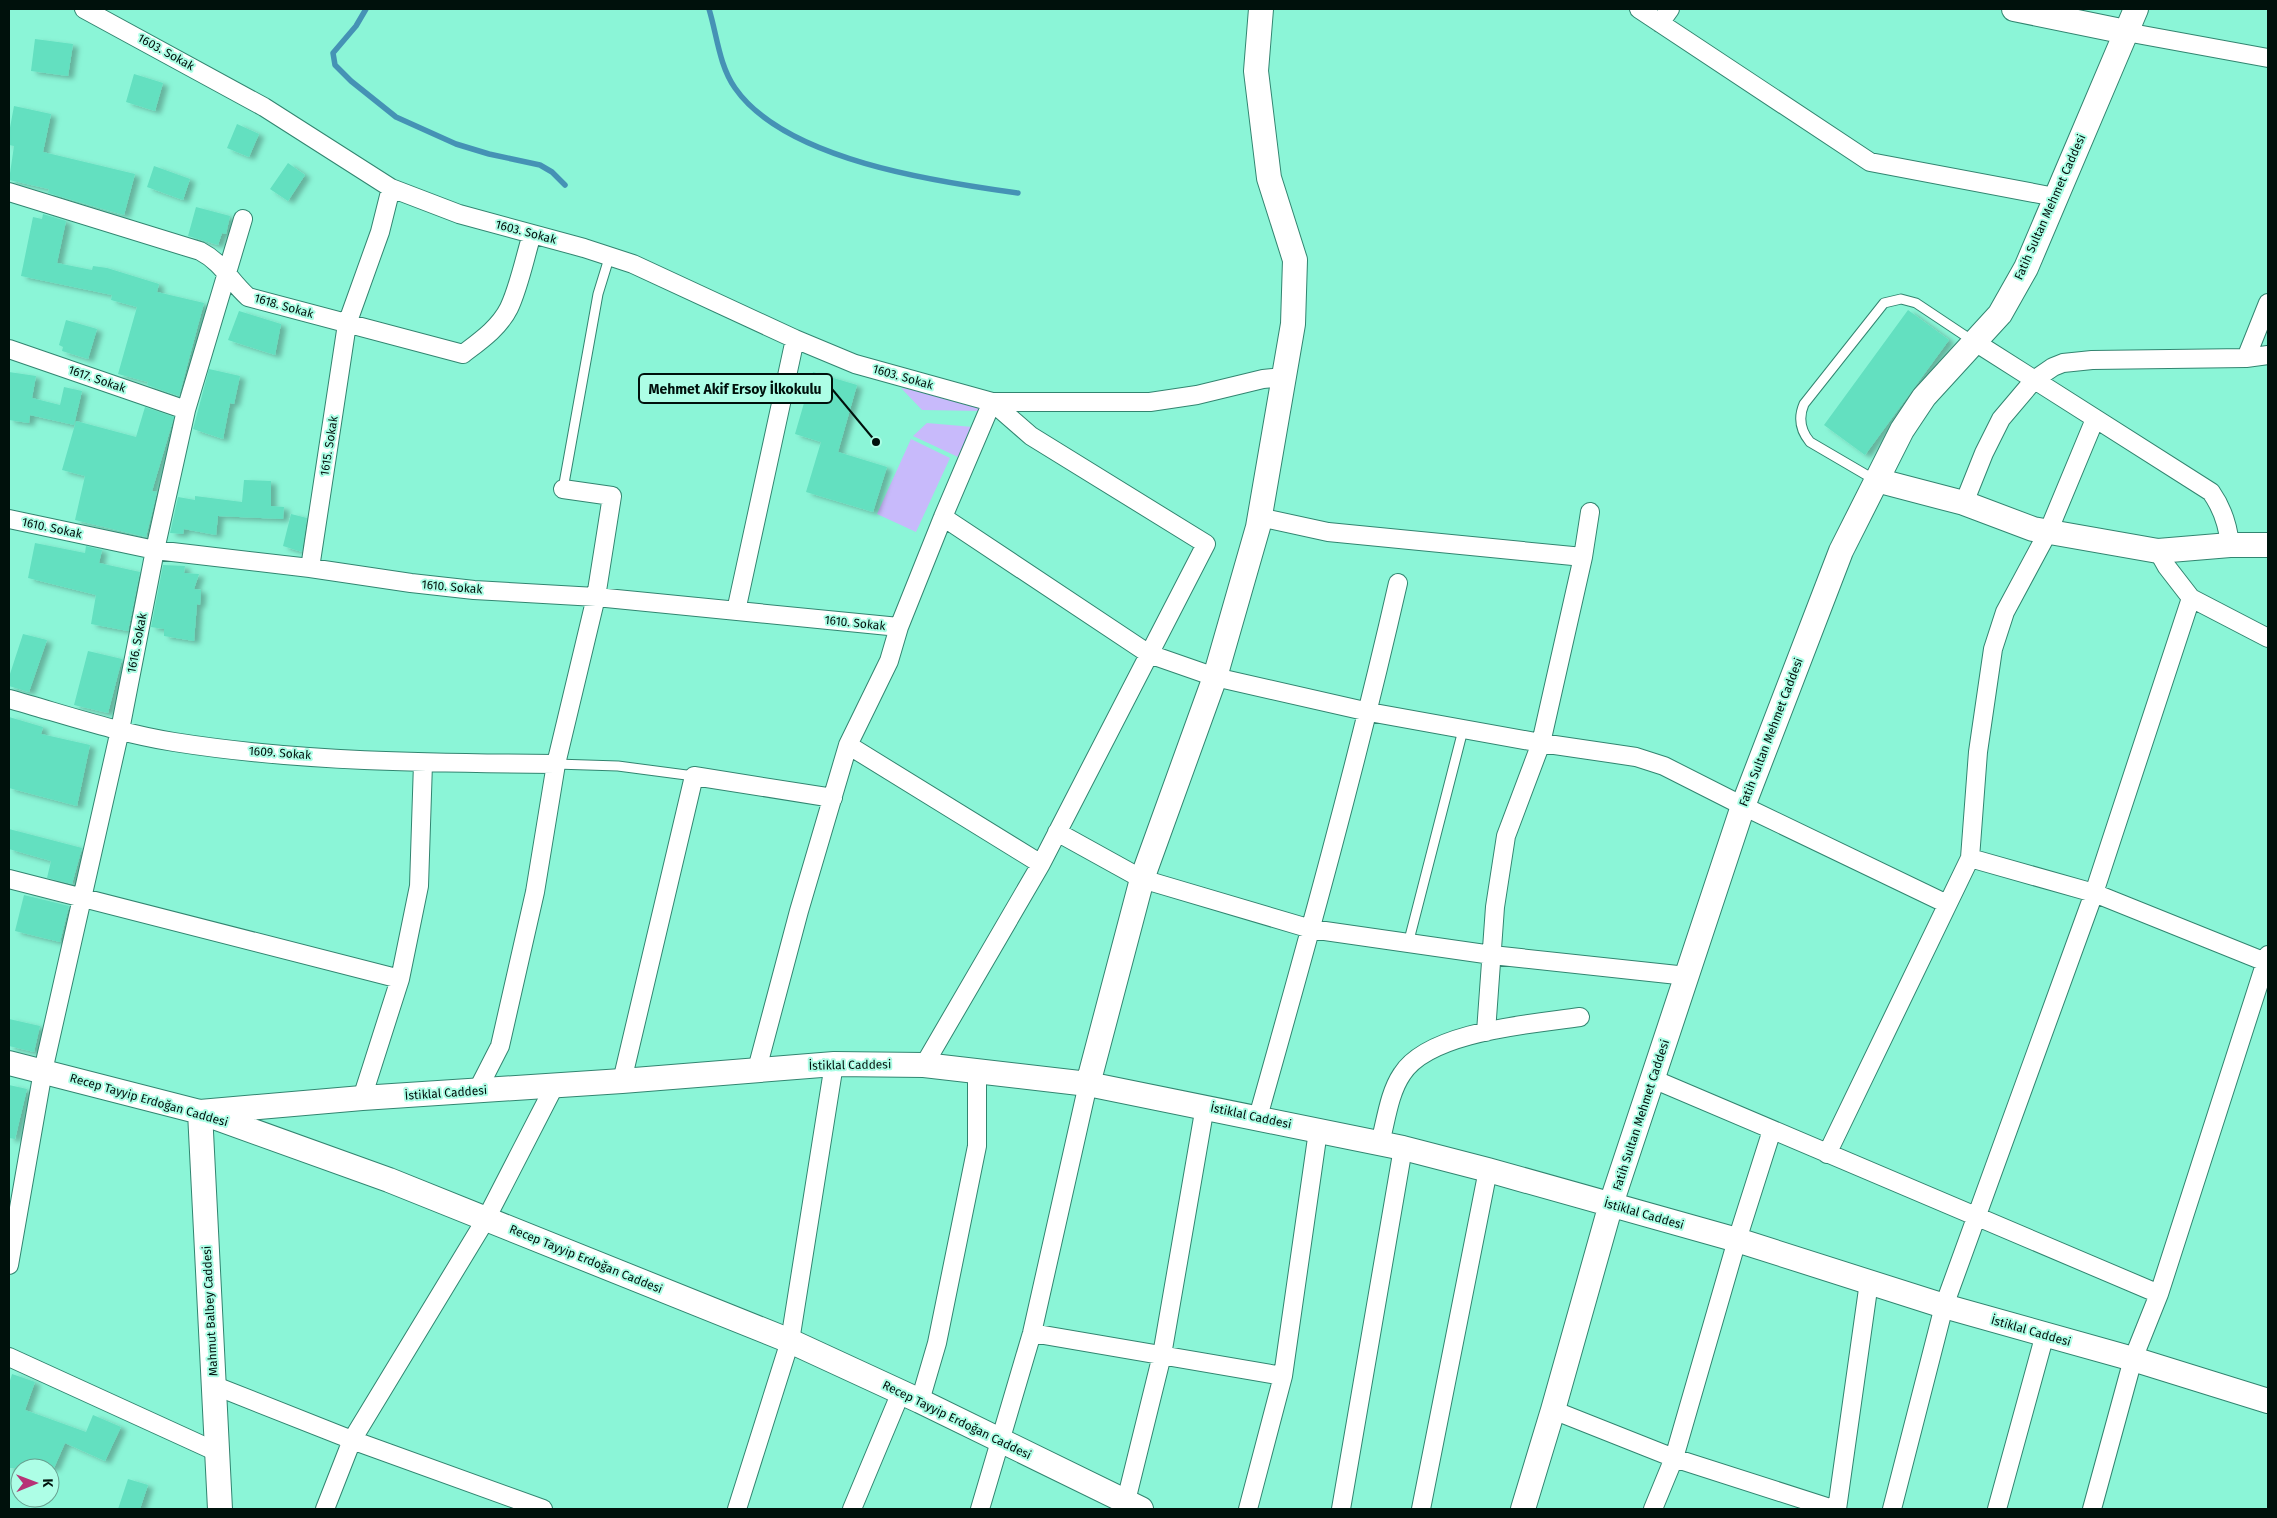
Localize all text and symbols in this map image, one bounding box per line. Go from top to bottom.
street label: 1603. Sokak [135,31,197,74]
street label: Fatih Sultan Mehmet Caddesi [2011,132,2089,282]
street label: 1603. Sokak [494,217,559,247]
street label: 1618. Sokak [253,291,316,321]
street label: 1603. Sokak [871,362,936,393]
street label: 1617. Sokak [66,363,128,396]
callout: Mehmet Akif Ersoy İlkokulu [639,374,832,403]
text: Mehmet Akif Ersoy İlkokulu [648,380,822,398]
street label: 1615. Sokak [317,414,341,477]
street label: 1610. Sokak [21,515,84,541]
street label: 1610. Sokak [421,577,484,597]
street label: 1616. Sokak [124,611,150,674]
street label: 1610. Sokak [824,613,887,633]
street label: Fatih Sultan Mehmet Caddesi [1736,656,1806,808]
street label: 1609. Sokak [248,744,313,762]
street label: Fatih Sultan Mehmet Caddesi [1610,1038,1672,1192]
street label: İstiklal Caddesi [809,1056,891,1073]
street label: Recep Tayyip Erdoğan Caddesi [68,1071,230,1129]
street label: İstiklal Caddesi [404,1082,488,1103]
street label: İstiklal Caddesi [1209,1100,1293,1131]
street label: İstiklal Caddesi [1602,1195,1686,1232]
street label: Recep Tayyip Erdoğan Caddesi [507,1222,665,1296]
street label: Mahmut Balbey Caddesi [200,1245,220,1377]
street label: İstiklal Caddesi [1989,1312,2073,1349]
street label: Recep Tayyip Erdoğan Caddesi [880,1378,1034,1462]
north arrow [10,1458,60,1508]
text: K [39,1478,56,1488]

